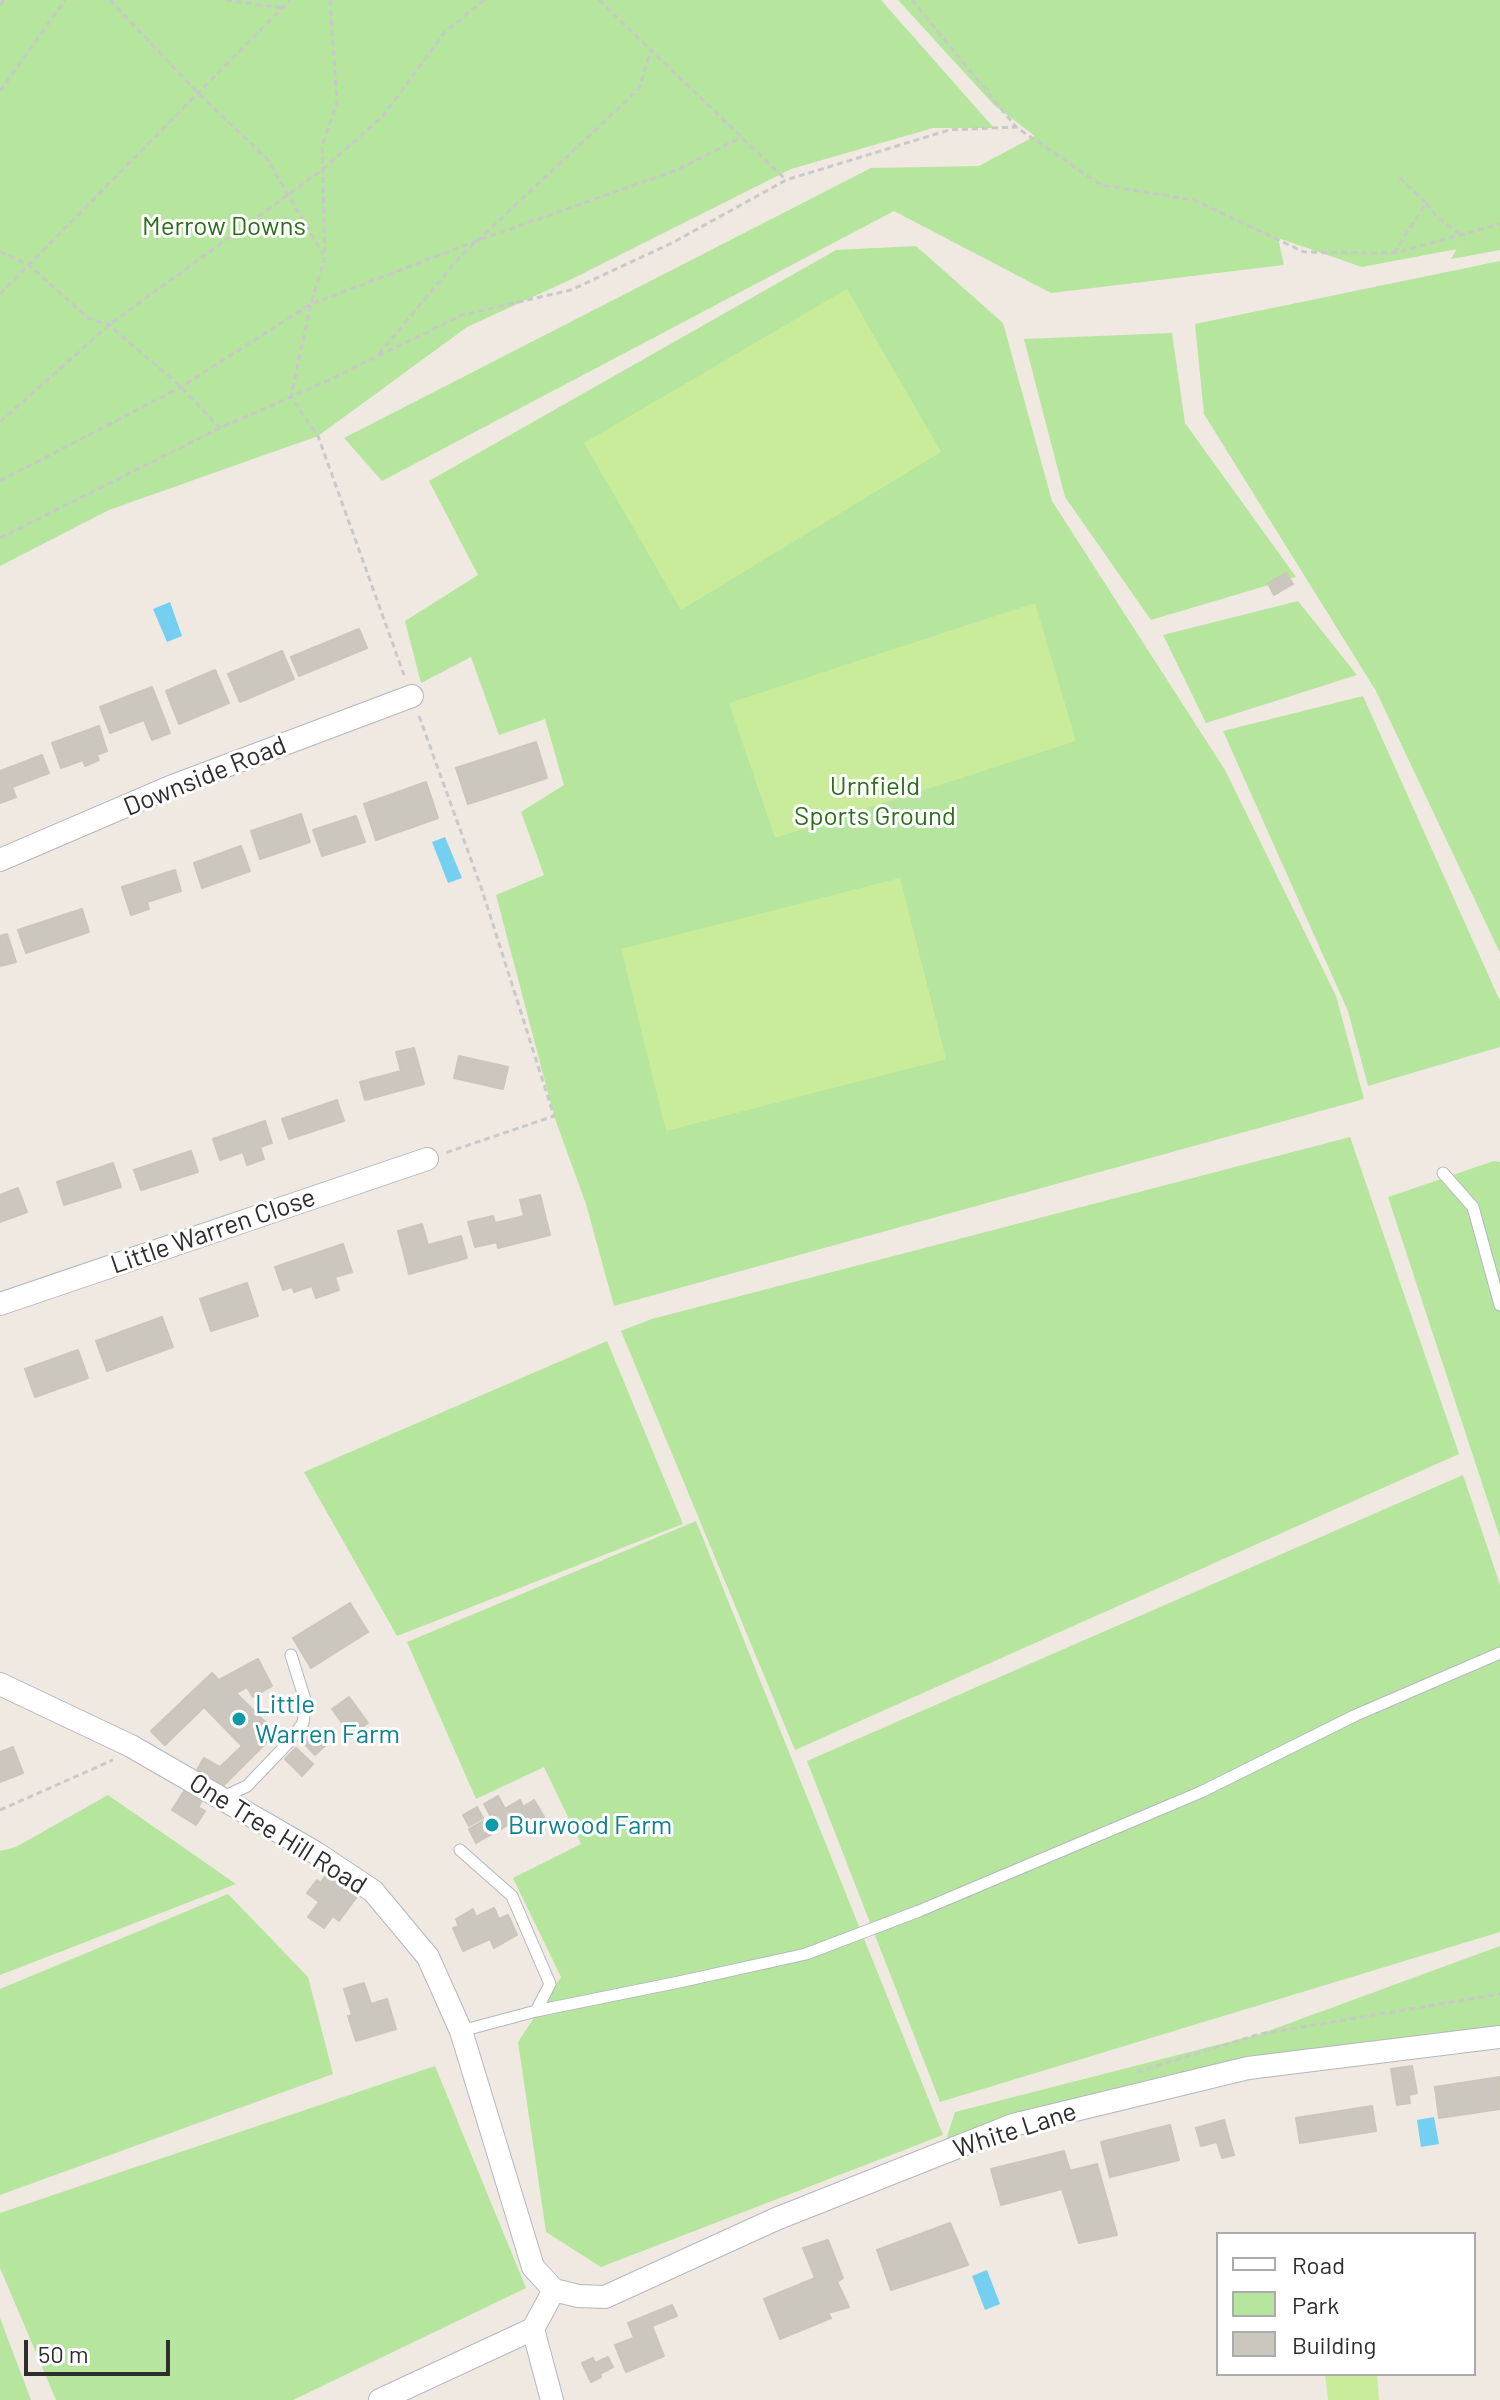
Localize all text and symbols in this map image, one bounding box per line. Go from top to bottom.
park label: Merrow Downs [142,210,306,242]
street label: Downside Road [119,729,291,823]
park label: Urnfield Sports Ground [794,770,956,832]
street label: Little Warren Close [107,1181,319,1281]
place label: Little Warren Farm [255,1688,400,1750]
marker: Little Warren Farm [230,1710,248,1728]
street label: One Tree Hill Road [184,1767,372,1901]
place label: Burwood Farm [508,1809,672,1841]
marker: Burwood Farm [483,1816,501,1834]
street label: White Lane [950,2095,1080,2165]
legend [1216,2232,1476,2376]
text: Road [1292,2250,1345,2279]
text: Park [1292,2290,1339,2319]
scale bar [28,2324,174,2374]
text: Building [1292,2330,1376,2359]
text: 50 m [38,2339,89,2368]

